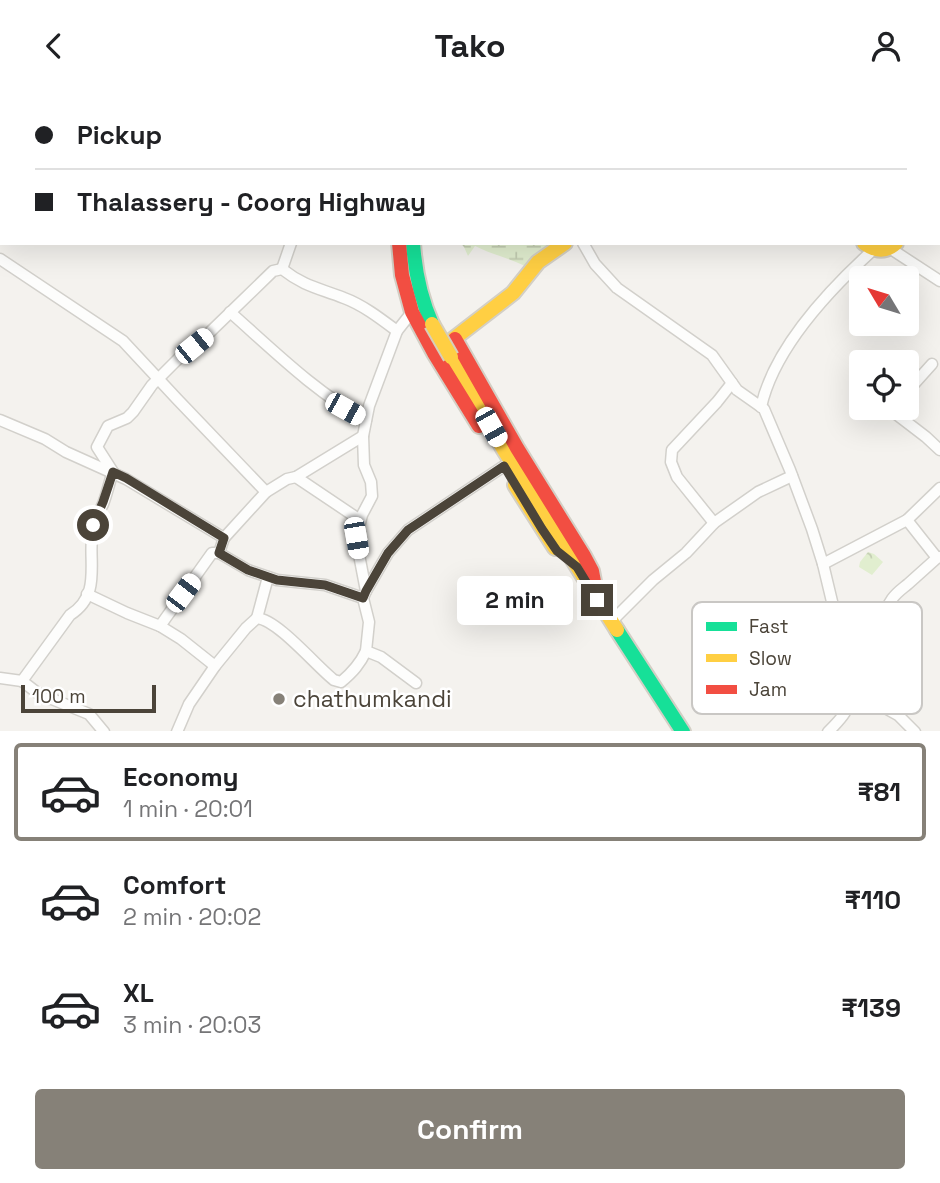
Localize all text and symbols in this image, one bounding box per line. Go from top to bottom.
text: Tako [434,26,506,66]
icon: back [35,27,73,65]
icon: person [867,27,905,65]
text: Pickup [77,118,162,152]
text: Thalassery - Coorg Highway [77,185,426,219]
north arrow [849,266,919,336]
map controls [849,266,919,420]
car [172,325,217,367]
button: locate [849,350,919,420]
car [322,390,369,428]
car [472,404,511,450]
route start [77,509,109,541]
car [343,515,370,561]
car [162,570,205,616]
callout: 2 min [457,575,572,625]
route end [581,584,613,616]
text: 2 min [485,585,545,615]
legend [692,602,922,714]
text: Fast [749,614,789,639]
text: Slow [749,646,792,671]
text: Jam [749,677,787,702]
scale bar [21,683,156,714]
text: 100 m [32,684,86,709]
place label: chathumkandi [293,684,452,714]
marker: chathumkandi [271,691,287,707]
text: Economy [123,760,239,794]
icon: car [39,761,102,824]
text: ₹81 [857,775,901,809]
text: 1 min · 20:01 [123,794,253,824]
text: Comfort [123,868,226,902]
icon: car [39,869,102,932]
text: ₹110 [844,883,901,917]
text: 2 min · 20:02 [123,902,261,932]
text: XL [123,976,154,1010]
icon: car [39,977,102,1040]
text: ₹139 [841,991,901,1025]
text: 3 min · 20:03 [123,1010,262,1040]
button: Confirm [35,1089,905,1169]

